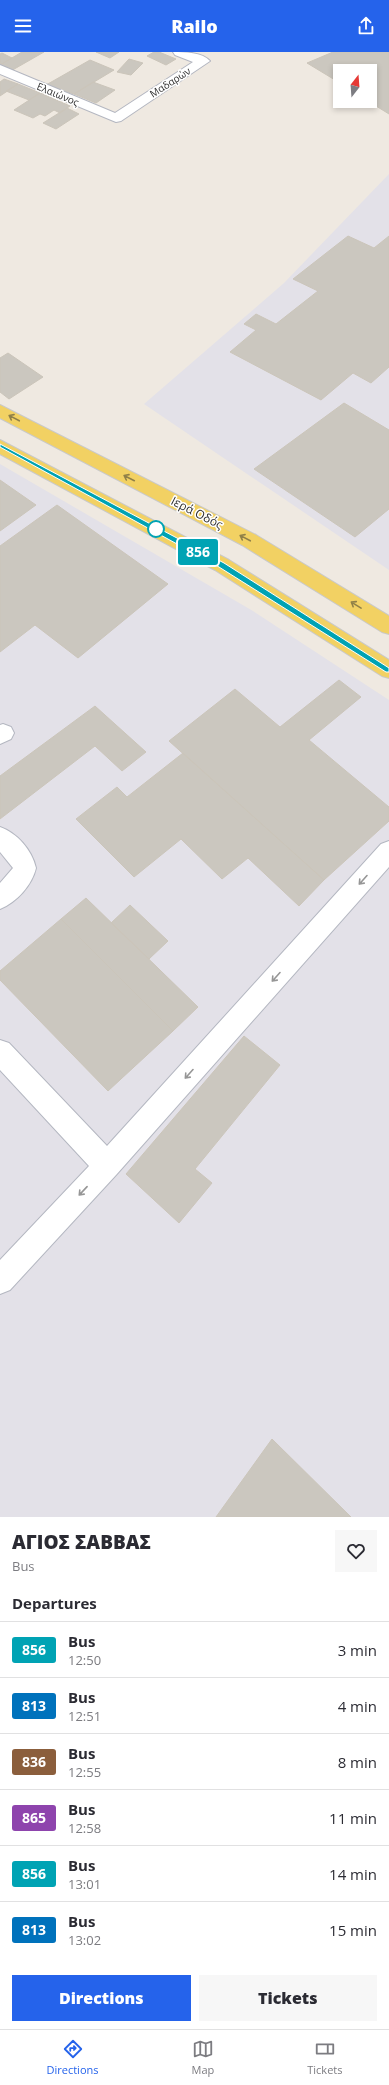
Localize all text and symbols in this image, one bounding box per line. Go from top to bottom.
text: Railo [171,14,218,38]
icon: menu [12,15,34,37]
icon: share [355,15,377,37]
street label: Μαδαρών [147,64,193,100]
north arrow [333,64,377,108]
map controls [333,64,377,108]
street label: Ελαιώνος [35,79,81,109]
one-way arrow [8,414,20,421]
one-way arrow [123,474,135,481]
street label: Ιερά Οδός [168,492,226,533]
unlabelled marker [147,520,165,538]
one-way arrow [239,534,251,541]
line badge: 856 [175,539,221,565]
text: 856 [186,542,210,561]
one-way arrow [350,600,362,608]
one-way arrow [358,875,368,885]
one-way arrow [272,972,281,982]
one-way arrow [185,1069,194,1079]
one-way arrow [79,1186,88,1196]
text: ΑΓΙΟΣ ΣΑΒΒΑΣ [12,1529,151,1555]
button: heart [335,1530,377,1572]
text: Bus [12,1557,35,1575]
text: Departures [12,1593,97,1613]
text: Bus [68,1631,95,1651]
text: 856 [22,1640,46,1659]
text: 3 min [338,1640,377,1660]
text: 12:50 [68,1651,101,1669]
text: Bus [68,1687,95,1707]
text: 813 [22,1696,46,1715]
text: 4 min [338,1696,377,1716]
text: 12:51 [68,1707,101,1725]
text: Bus [68,1743,95,1763]
text: 836 [22,1752,46,1771]
text: 8 min [338,1752,377,1772]
text: 12:55 [68,1763,101,1781]
text: Bus [68,1799,95,1819]
text: 865 [22,1808,46,1827]
text: 11 min [329,1808,377,1828]
text: 12:58 [68,1819,101,1837]
text: Bus [68,1855,95,1875]
text: 856 [22,1864,46,1883]
text: 14 min [329,1864,377,1884]
text: 13:01 [68,1875,101,1893]
text: Bus [68,1911,95,1931]
text: 813 [22,1920,46,1939]
text: 15 min [329,1920,377,1940]
text: 13:02 [68,1931,101,1949]
button: Directions [12,1975,191,2021]
button: Tickets [199,1975,377,2021]
tab: Directions [47,2038,99,2077]
tab: Map [192,2038,214,2077]
tab: Tickets [307,2038,343,2077]

